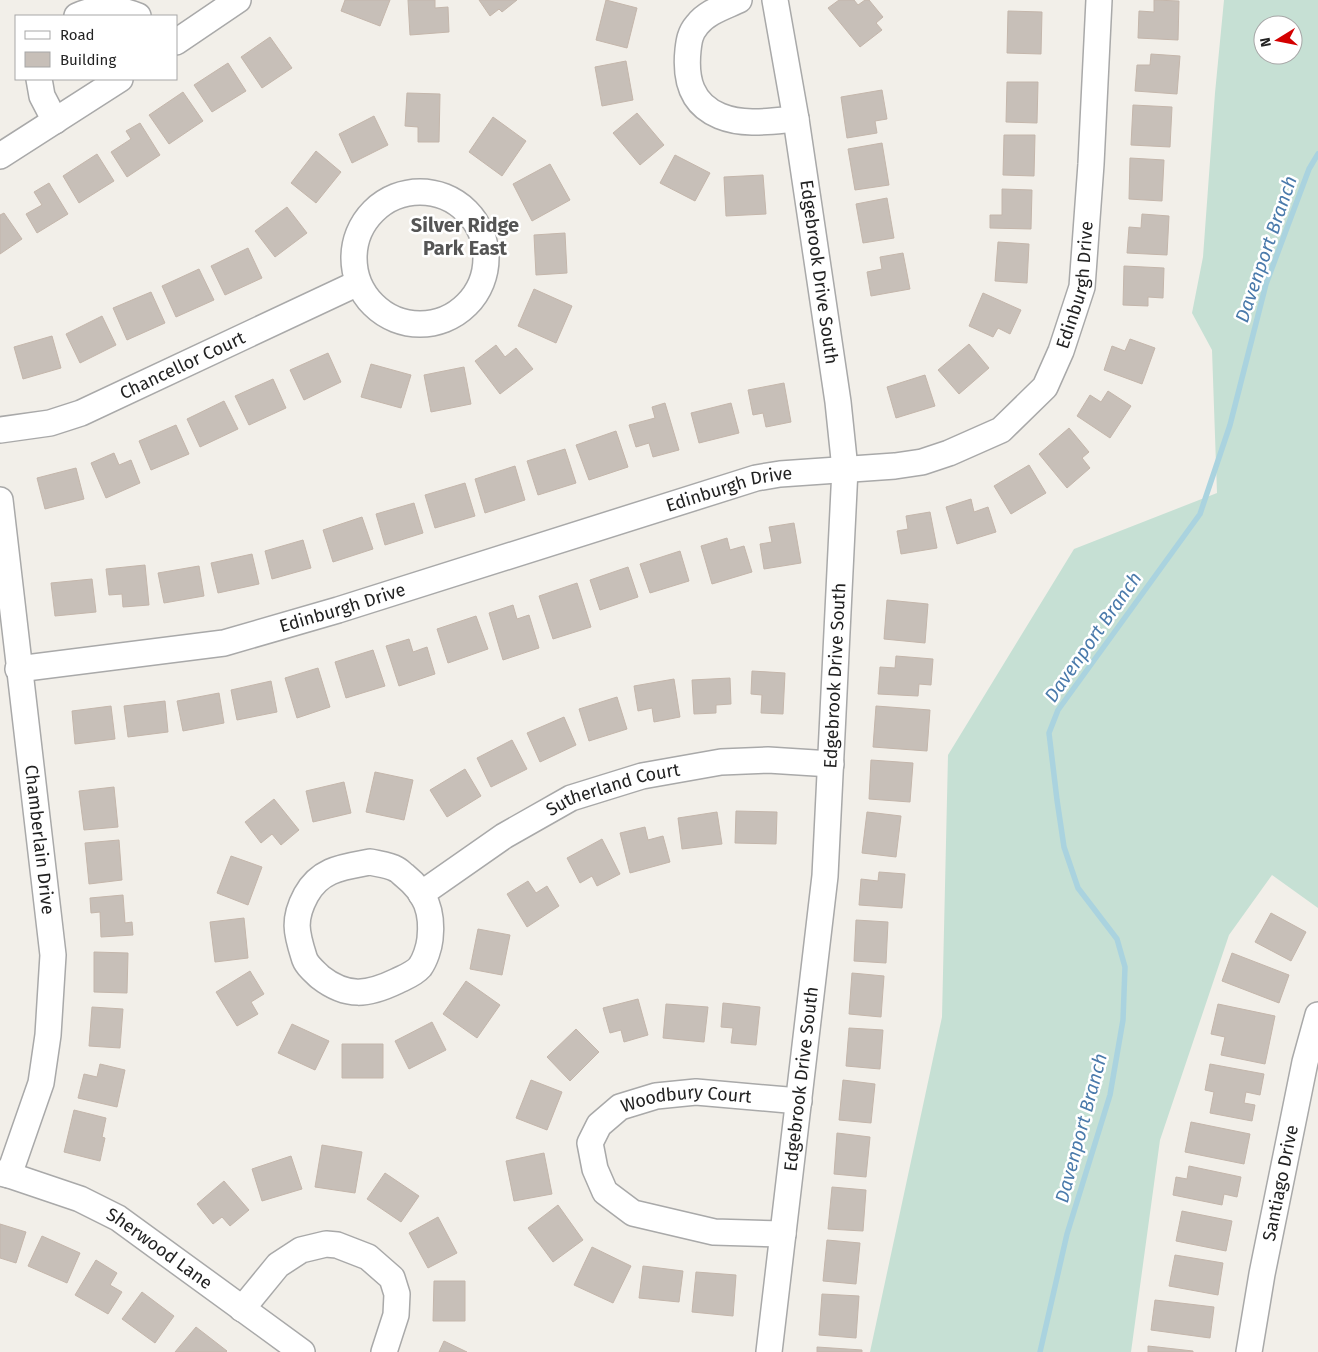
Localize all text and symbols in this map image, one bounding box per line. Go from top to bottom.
legend [15,15,178,80]
north arrow [1253,15,1303,65]
text: Road [60,26,95,44]
text: N [1257,36,1275,48]
text: Building [60,51,116,69]
water label: Davenport Branch [1230,173,1302,325]
street label: Edgebrook Drive South [795,178,843,366]
district label: Silver Ridge Park East [411,213,519,260]
street label: Edinburgh Drive [1051,220,1098,352]
street label: Chancellor Court [116,326,249,404]
street label: Edinburgh Drive [663,462,793,517]
water label: Davenport Branch [1039,567,1147,707]
street label: Edinburgh Drive [277,578,408,637]
street label: Edgebrook Drive South [819,582,850,769]
street label: Sutherland Court [542,758,682,821]
street label: Chamberlain Drive [20,764,59,916]
street label: Edgebrook Drive South [779,985,823,1173]
water label: Davenport Branch [1050,1051,1112,1205]
street label: Woodbury Court [618,1081,753,1117]
street label: Santiago Drive [1258,1123,1303,1243]
street label: Sherwood Lane [103,1203,217,1294]

